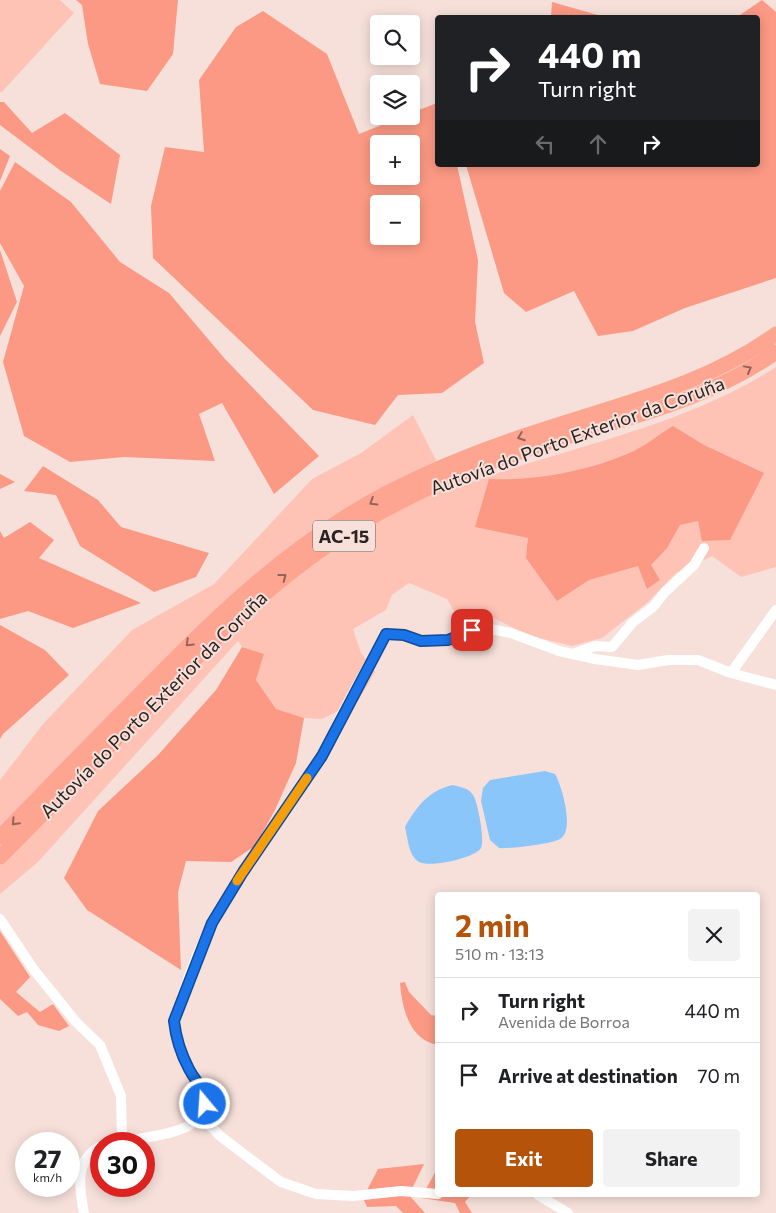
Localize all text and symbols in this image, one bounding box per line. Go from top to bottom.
map controls [370,15,420,245]
button: search [370,15,420,65]
text: 440 m [538,32,641,75]
icon: right [455,35,520,100]
button: layers [370,75,420,125]
text: Turn right [538,75,636,102]
icon: left [531,130,559,158]
icon: ahead [584,130,612,158]
icon: right [637,130,665,158]
button: + [370,135,420,185]
button: − [370,195,420,245]
one-way arrow [743,365,752,375]
street label: Autovía do Porto Exterior da Coruña [427,371,727,499]
one-way arrow [518,431,526,441]
one-way arrow [369,495,378,505]
road number: AC-15 [313,520,375,552]
one-way arrow [278,574,287,583]
street label: Autovía do Porto Exterior da Coruña [35,586,271,822]
pin [451,609,493,651]
icon: arrive [458,616,486,644]
one-way arrow [186,638,195,647]
one-way arrow [11,816,20,825]
text: 2 min [455,906,530,943]
button: close [688,909,740,961]
text: 510 m · 13:13 [455,944,544,963]
text: Turn right [498,989,585,1012]
icon: right [455,996,483,1024]
text: 440 m [685,999,740,1022]
text: Avenida de Borroa [498,1012,630,1031]
icon: arrive [455,1061,483,1089]
text: Arrive at destination [498,1064,678,1087]
text: 70 m [697,1064,740,1087]
position arrow [178,1077,230,1129]
button: Exit [455,1129,593,1187]
button: Share [603,1129,740,1187]
speed limit sign: 30 [90,1132,155,1197]
text: 27 [34,1143,61,1173]
text: km/h [33,1170,62,1184]

